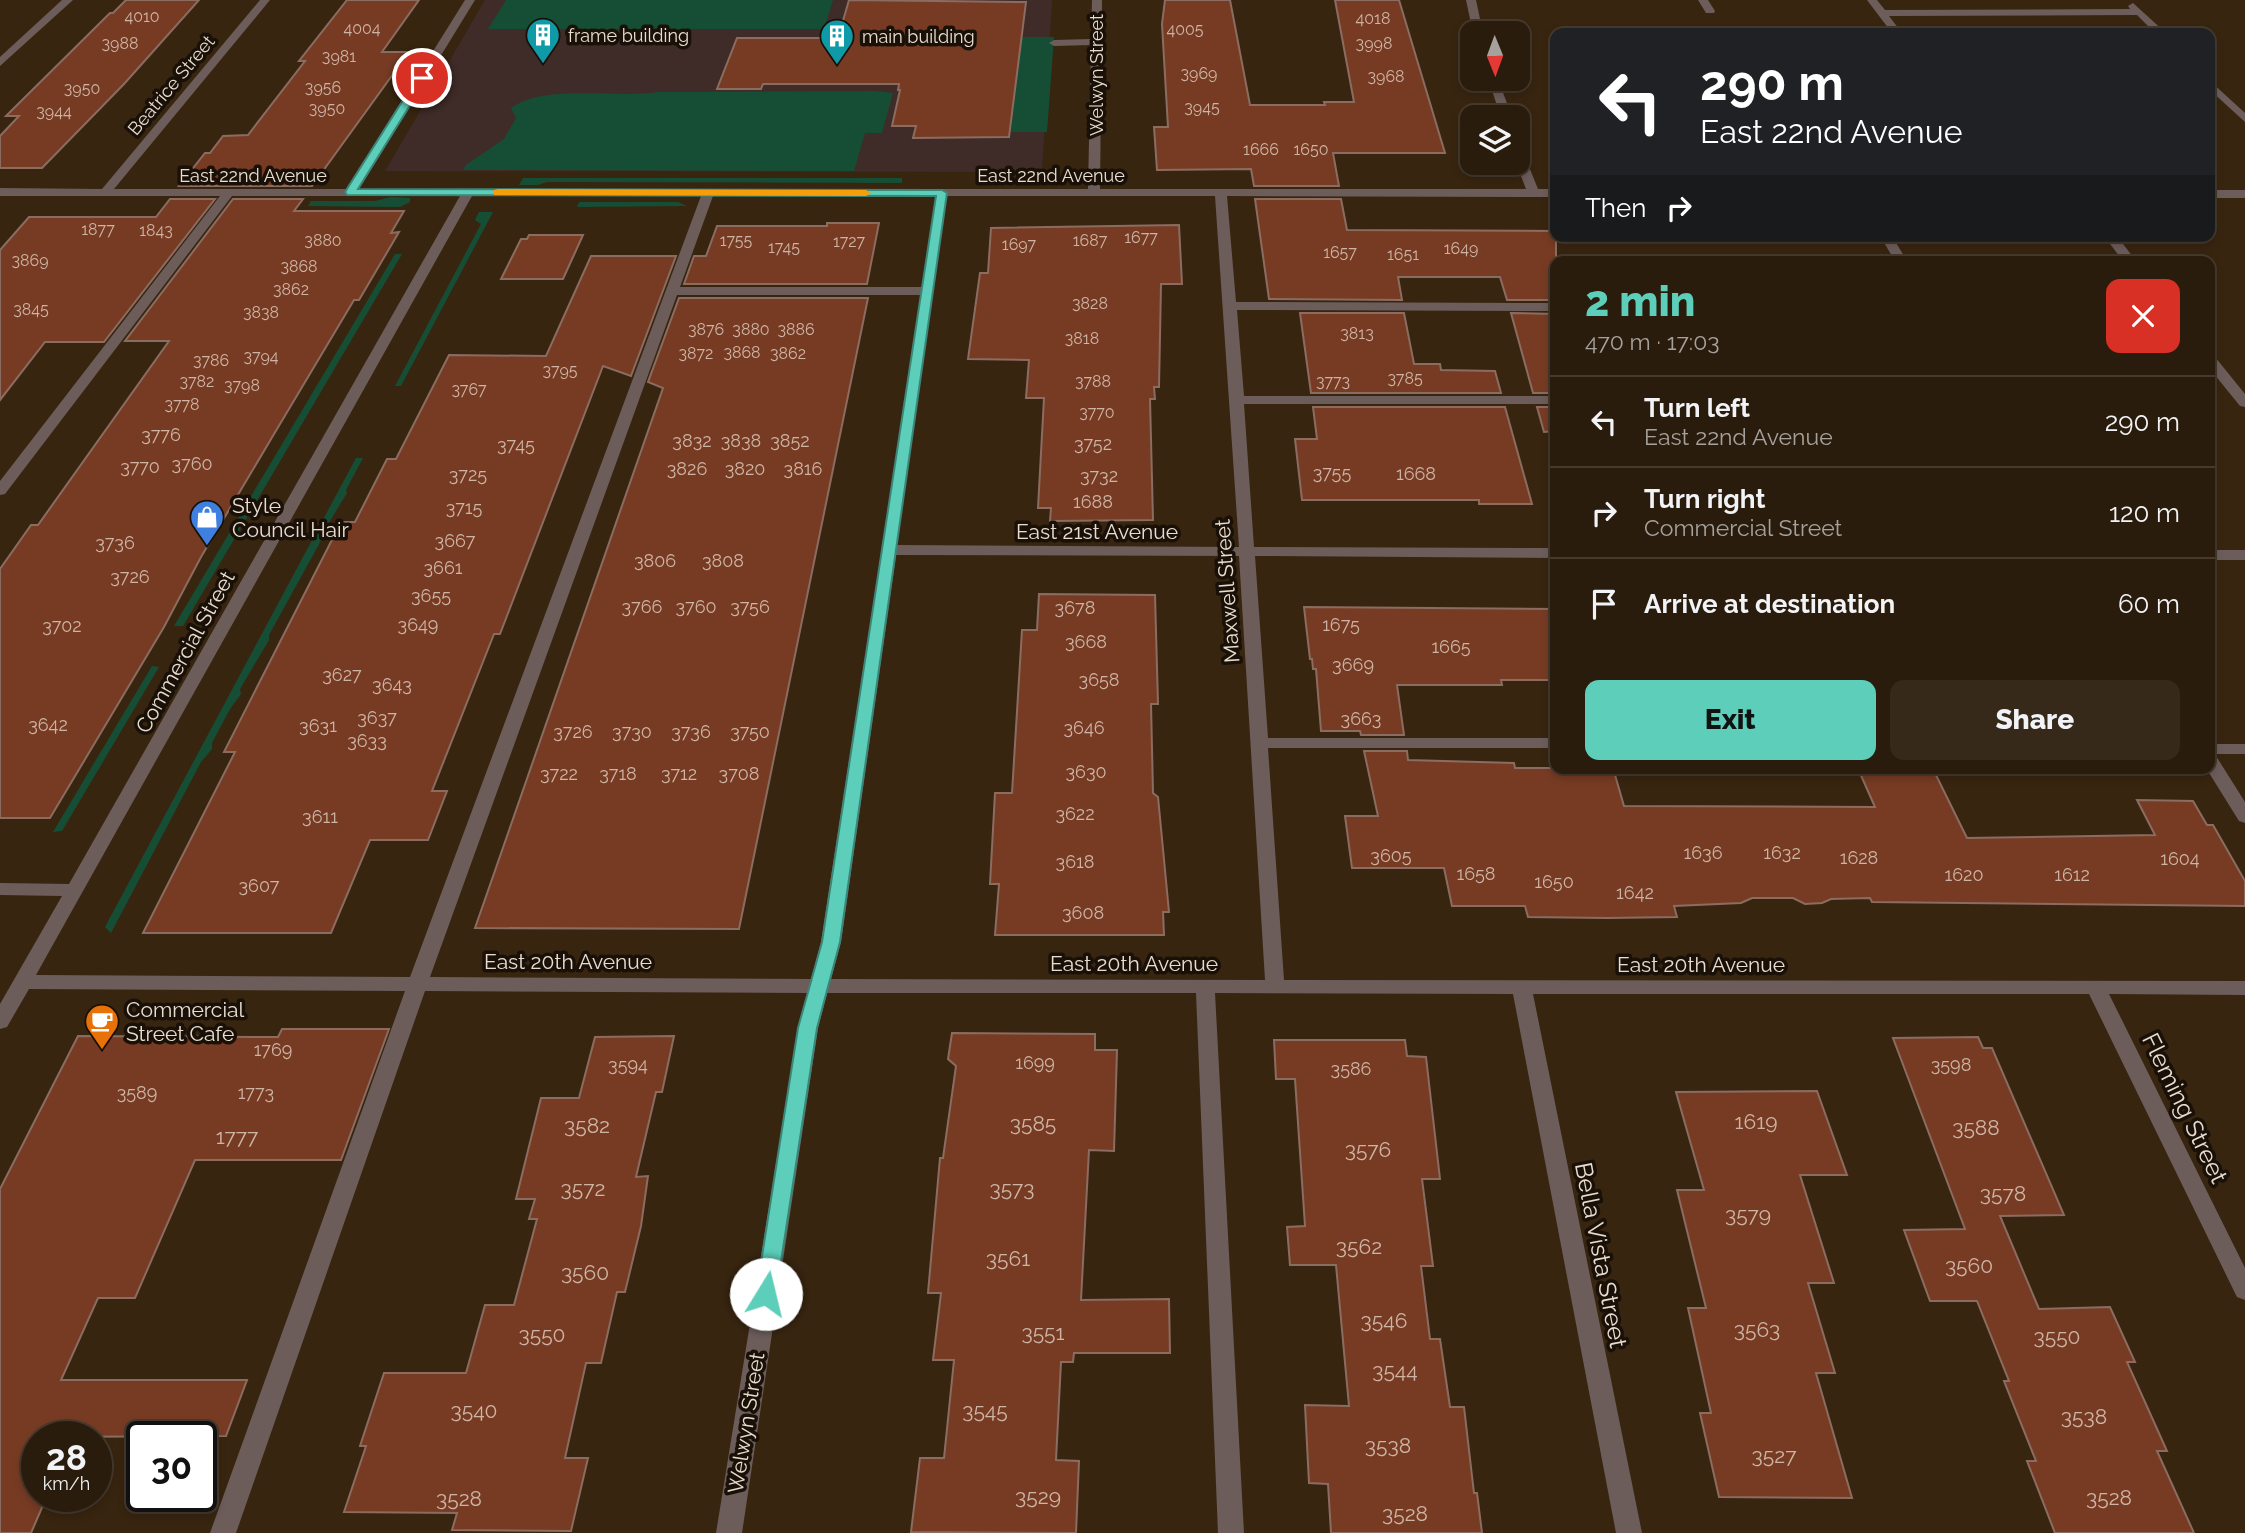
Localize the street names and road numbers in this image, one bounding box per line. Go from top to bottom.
street label: Welwyn Street [1086,14,1107,136]
street label: Beatrice Street [123,31,219,139]
street label: East 22nd Avenue [179,165,327,186]
street label: East 22nd Avenue [977,165,1125,186]
street label: Maxwell Street [1210,518,1244,664]
street label: East 21st Avenue [1016,519,1178,544]
street label: Commercial Street [130,567,240,737]
street label: East 20th Avenue [484,949,652,974]
street label: East 20th Avenue [1050,951,1218,976]
street label: East 20th Avenue [1617,952,1785,977]
street label: Fleming Street [2136,1028,2234,1188]
street label: Bella Vista Street [1569,1160,1633,1350]
street label: Welwyn Street [723,1351,769,1495]

